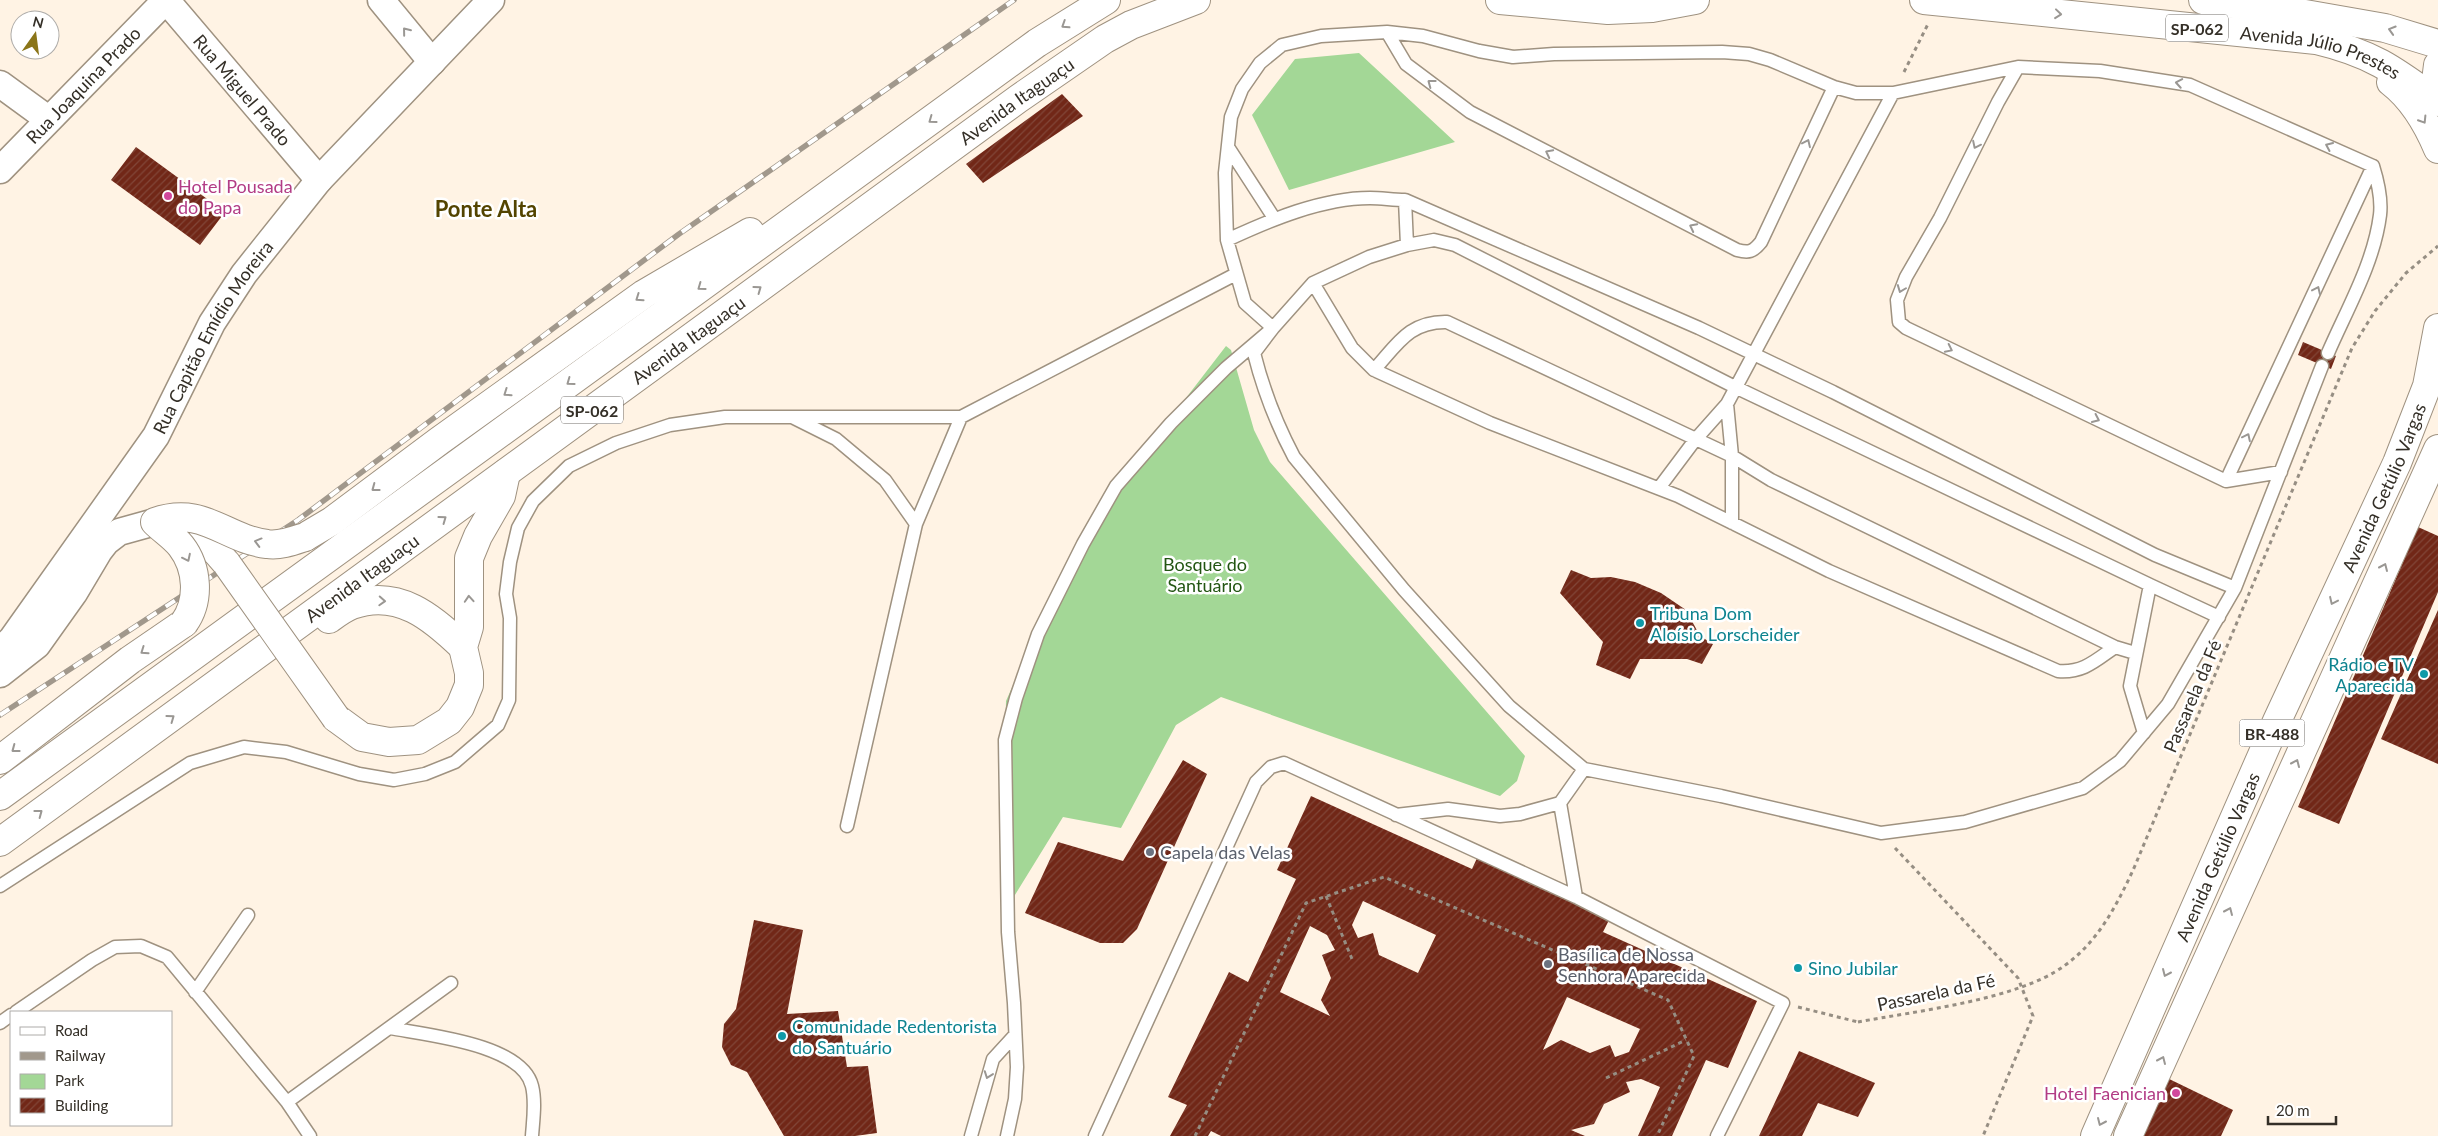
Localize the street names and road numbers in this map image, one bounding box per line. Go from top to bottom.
road number: SP-062 [2166,14,2228,42]
street label: Avenida Júlio Prestes [2239,21,2405,84]
street label: Rua Joaquina Prado [21,22,145,148]
street label: Rua Miguel Prado [189,30,296,150]
street label: Avenida Itaguaçu [955,53,1078,149]
street label: Rua Capitão Emídio Moreira [148,236,277,438]
street label: Avenida Itaguaçu [627,291,749,388]
road number: SP-062 [561,396,623,424]
street label: Avenida Getúlio Vargas [2337,400,2430,575]
street label: Avenida Itaguaçu [301,529,423,627]
street label: Passarela da Fé [2158,636,2226,756]
road number: BR-488 [2240,720,2304,746]
street label: Avenida Getúlio Vargas [2171,769,2264,945]
street label: Passarela da Fé [1875,969,1997,1015]

